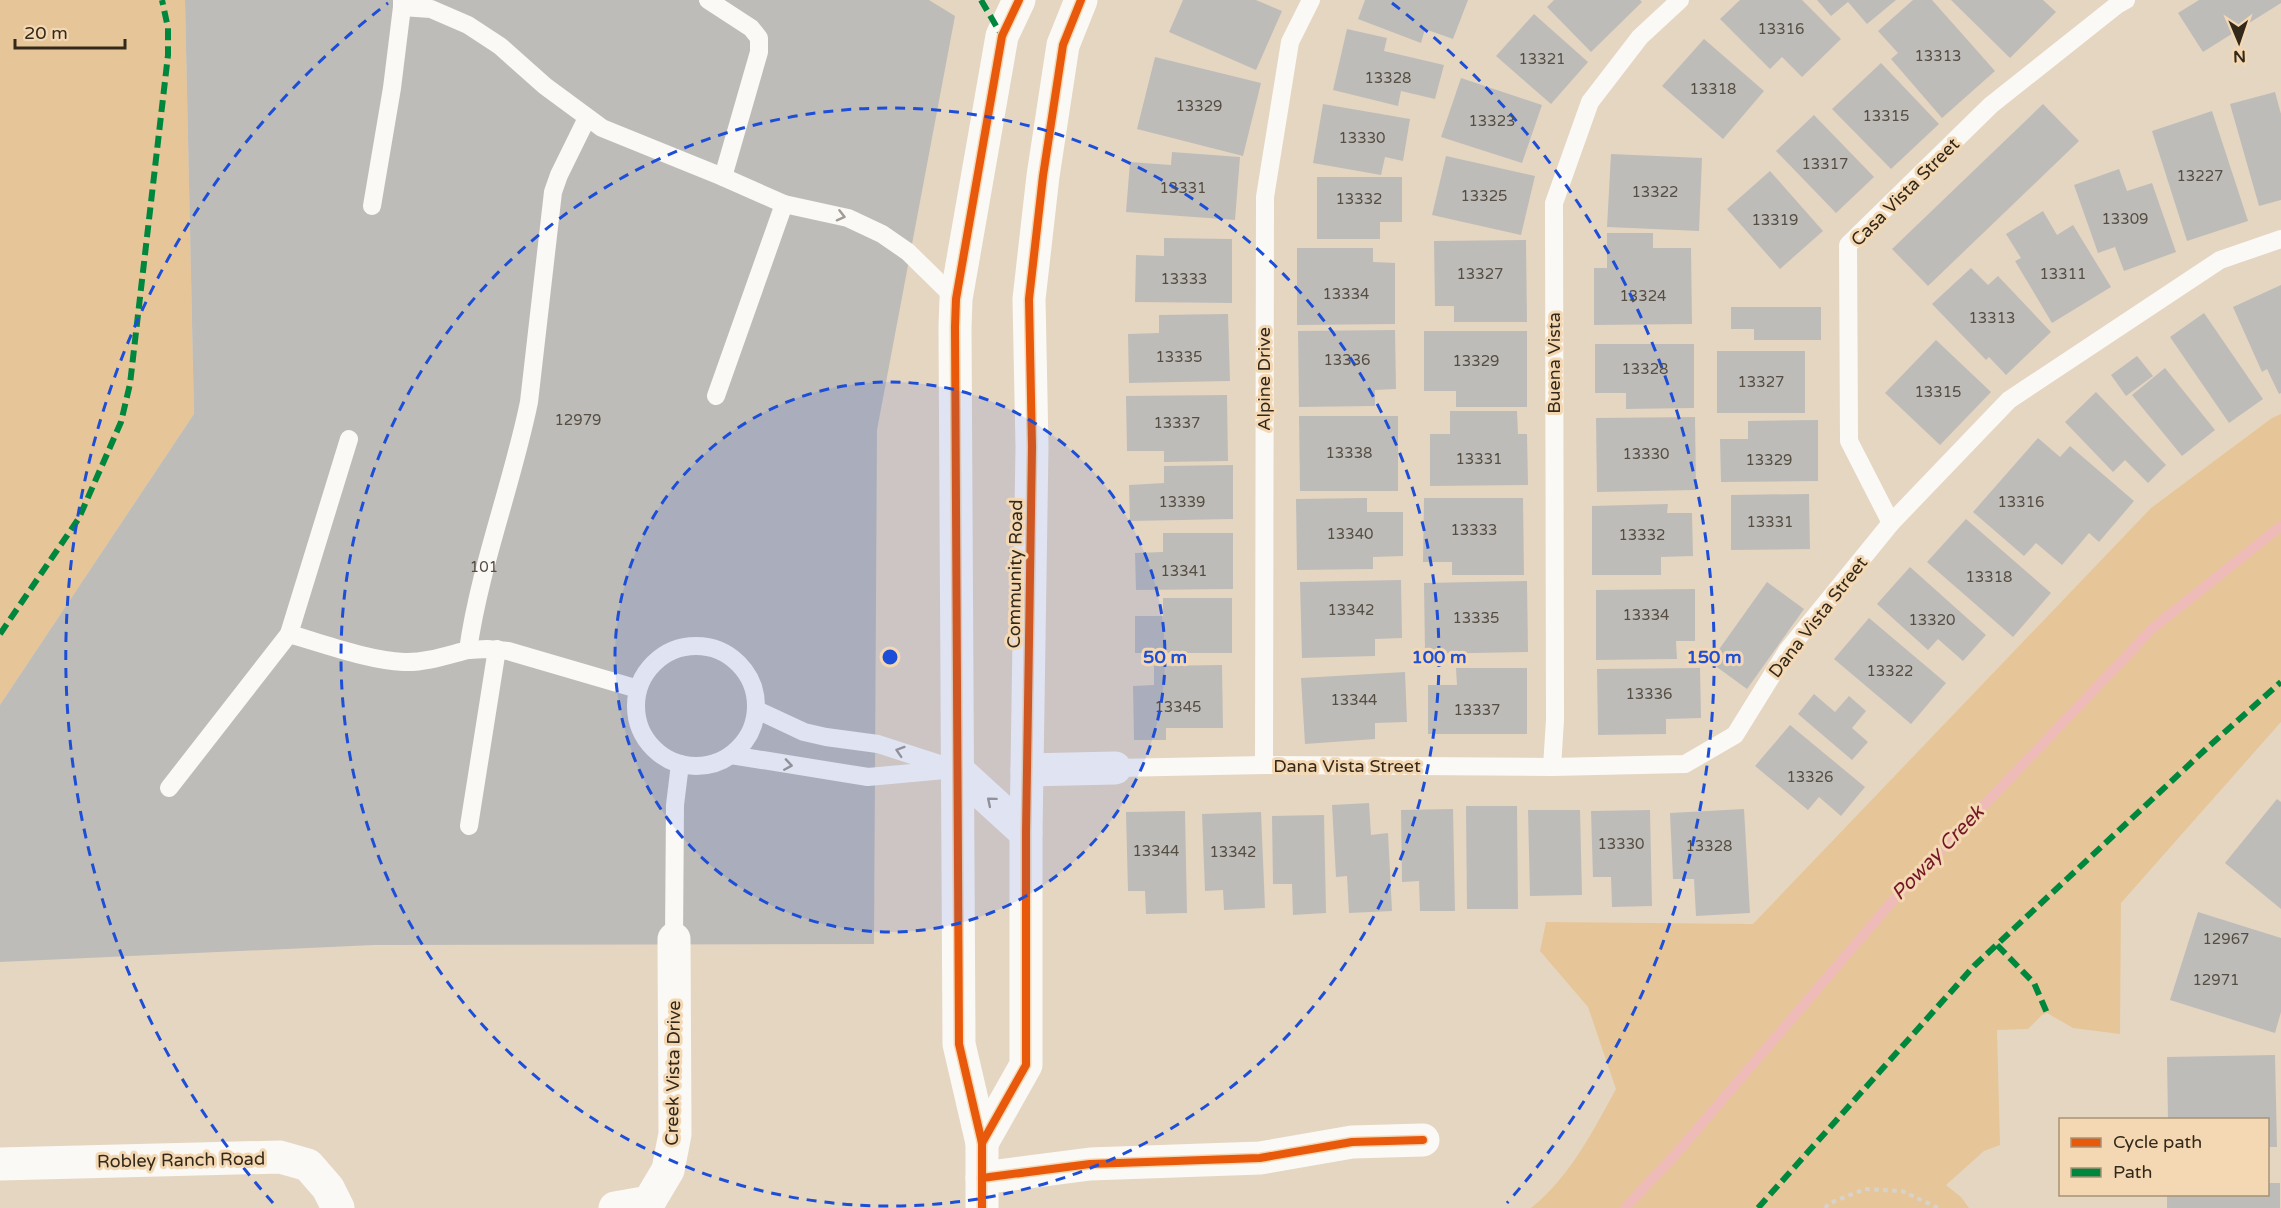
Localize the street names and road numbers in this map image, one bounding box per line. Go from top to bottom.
street label: Casa Vista Street [1846,133,1964,251]
street label: Buena Vista [1543,312,1565,414]
street label: Alpine Drive [1253,327,1275,431]
street label: Community Road [1003,499,1027,649]
street label: Dana Vista Street [1764,552,1872,682]
street label: Dana Vista Street [1273,755,1421,777]
street label: Creek Vista Drive [661,1000,685,1146]
street label: Robley Ranch Road [97,1148,265,1172]

